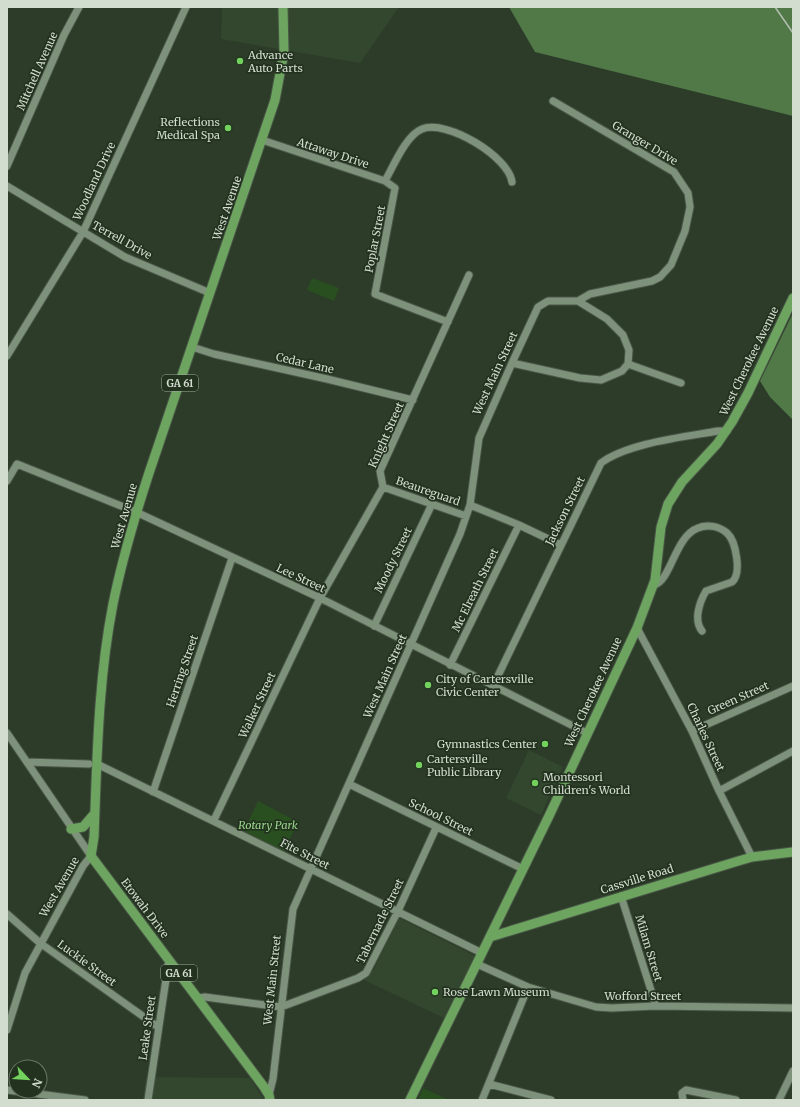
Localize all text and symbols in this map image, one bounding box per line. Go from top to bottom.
street label: Mitchell Avenue [13,29,61,113]
place label: Advance Auto Parts [247,48,303,75]
marker: Advance Auto Parts [235,56,245,66]
place label: Reflections Medical Spa [156,115,220,142]
street label: Granger Drive [610,118,681,168]
marker: Reflections Medical Spa [223,123,233,133]
street label: Attaway Drive [294,134,371,171]
street label: Woodland Drive [69,139,118,223]
street label: West Avenue [209,174,245,243]
street label: Poplar Street [362,203,389,274]
street label: Terrell Drive [90,218,155,262]
street label: West Cherokee Avenue [716,304,782,419]
street label: West Main Street [469,328,521,418]
street label: Cedar Lane [275,350,336,377]
road number: GA 61 [162,375,198,391]
street label: Knight Street [365,399,407,470]
street label: Beaureguard [394,473,462,509]
street label: Jackson Street [542,473,588,549]
street label: West Avenue [108,482,140,551]
street label: Moody Street [371,524,415,595]
street label: Mc Elreath Street [449,545,502,634]
street label: Lee Street [274,561,328,596]
street label: West Main Street [360,631,410,721]
street label: Herring Street [163,632,201,709]
street label: West Cherokee Avenue [561,635,625,750]
street label: Walker Street [235,669,279,741]
place label: City of Cartersville Civic Center [436,672,534,699]
street label: Green Street [705,678,771,718]
marker: City of Cartersville Civic Center [423,680,433,690]
street label: Charles Street [684,701,728,774]
place label: Gymnastics Center [437,737,537,751]
marker: Gymnastics Center [540,739,550,749]
place label: Cartersville Public Library [427,752,502,779]
marker: Cartersville Public Library [414,760,424,770]
place label: Montessori Children's World [543,770,631,797]
marker: Montessori Children's World [530,778,540,788]
street label: School Street [407,795,476,839]
park label: Rotary Park [238,818,298,832]
street label: Fite Street [278,836,333,873]
street label: West Avenue [36,854,82,920]
street label: Cassville Road [599,861,676,897]
street label: Etowah Drive [118,875,172,941]
street label: Tabernacle Street [353,876,407,966]
street label: Milam Street [632,913,666,984]
street label: West Main Street [260,934,284,1027]
street label: Luckie Street [55,937,120,989]
road number: GA 61 [161,965,197,981]
place label: Rose Lawn Museum [443,985,550,999]
marker: Rose Lawn Museum [430,987,440,997]
street label: Wofford Street [604,989,682,1003]
street label: Leake Street [136,994,159,1061]
north arrow [8,1059,48,1099]
text: N [29,1076,45,1090]

